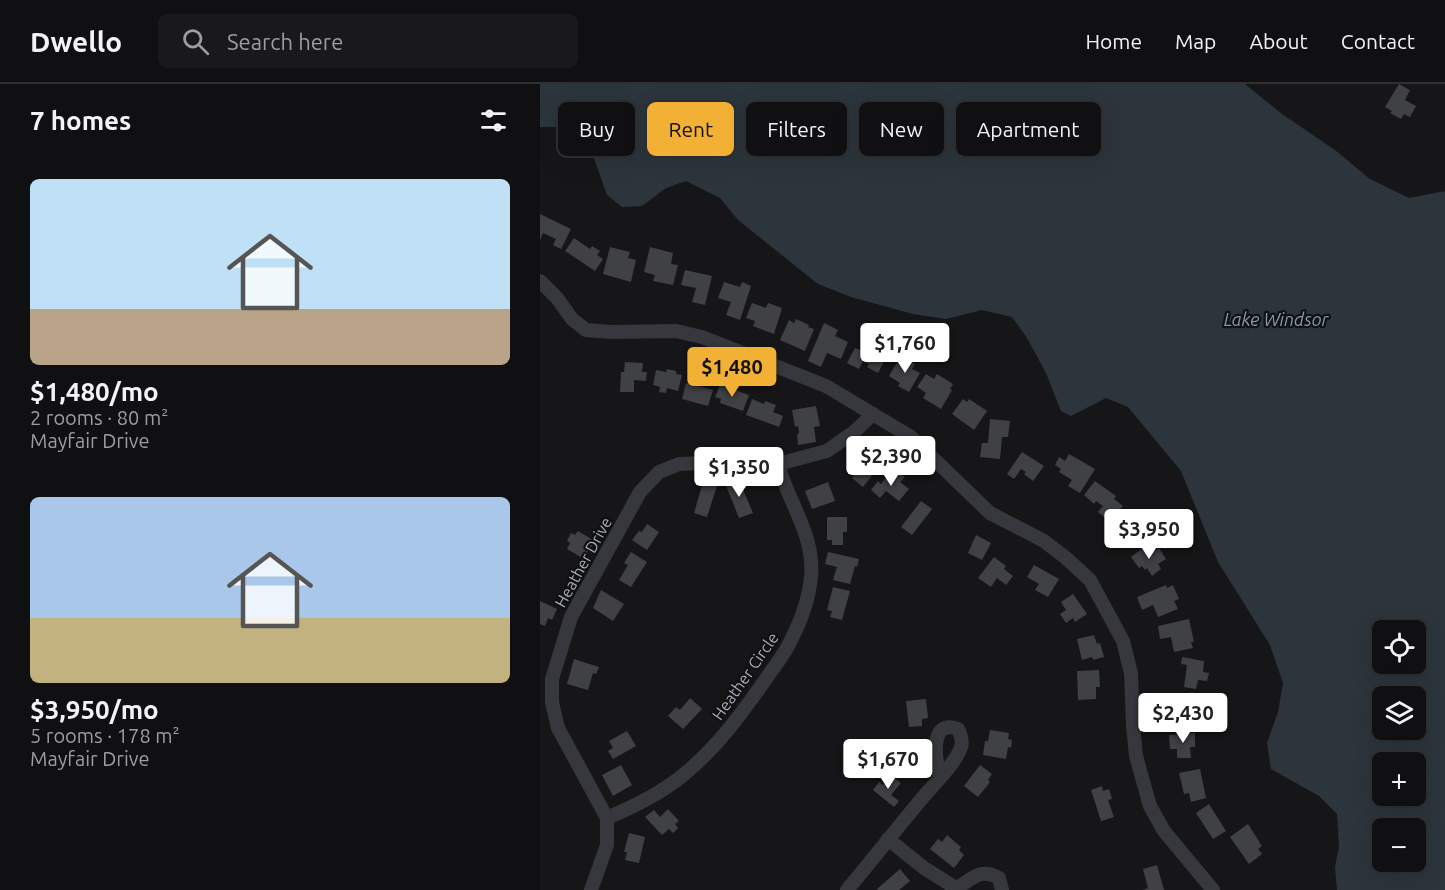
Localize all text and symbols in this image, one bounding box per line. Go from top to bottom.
search box [158,14,578,68]
icon: search [179,25,212,58]
text: Dwello [30,26,122,57]
text: Search here [227,29,343,54]
text: Home [1085,29,1142,53]
text: Map [1175,29,1216,53]
text: About [1249,29,1308,53]
text: Contact [1341,29,1415,53]
chip: Buy [558,102,635,156]
chip: Rent [647,102,734,156]
chip: Filters [746,102,847,156]
chip: New [859,102,944,156]
chip: Apartment [956,102,1101,156]
icon: filters [477,104,510,137]
text: 7 homes [30,106,131,135]
icon: home [216,218,324,326]
water label: Lake Windsor [1224,309,1329,329]
pin: $1,760 [856,323,954,374]
text: $1,760 [874,331,936,354]
pin: $1,480 [683,347,781,398]
text: $1,480 [701,355,763,378]
text: $1,480/mo [30,377,159,406]
text: 2 rooms · 80 m² [30,406,168,429]
text: Mayfair Drive [30,429,149,452]
pin: $2,390 [842,436,940,487]
text: $2,390 [860,444,922,467]
pin: $1,350 [690,447,788,498]
text: $1,350 [708,455,770,478]
pin: $3,950 [1100,509,1198,560]
street label: Heather Drive [551,514,615,610]
text: $3,950 [1118,517,1180,540]
icon: home [216,536,324,644]
map controls [1372,620,1426,872]
button: locate [1372,620,1426,674]
street label: Heather Circle [708,629,782,723]
button: layers [1372,686,1426,740]
pin: $2,430 [1134,693,1232,744]
text: $3,950/mo [30,695,159,724]
text: $2,430 [1152,701,1214,724]
text: 5 rooms · 178 m² [30,724,180,747]
pin: $1,670 [839,739,937,790]
text: Mayfair Drive [30,747,149,770]
text: $1,670 [857,747,919,770]
button: + [1372,752,1426,806]
button: − [1372,818,1426,872]

